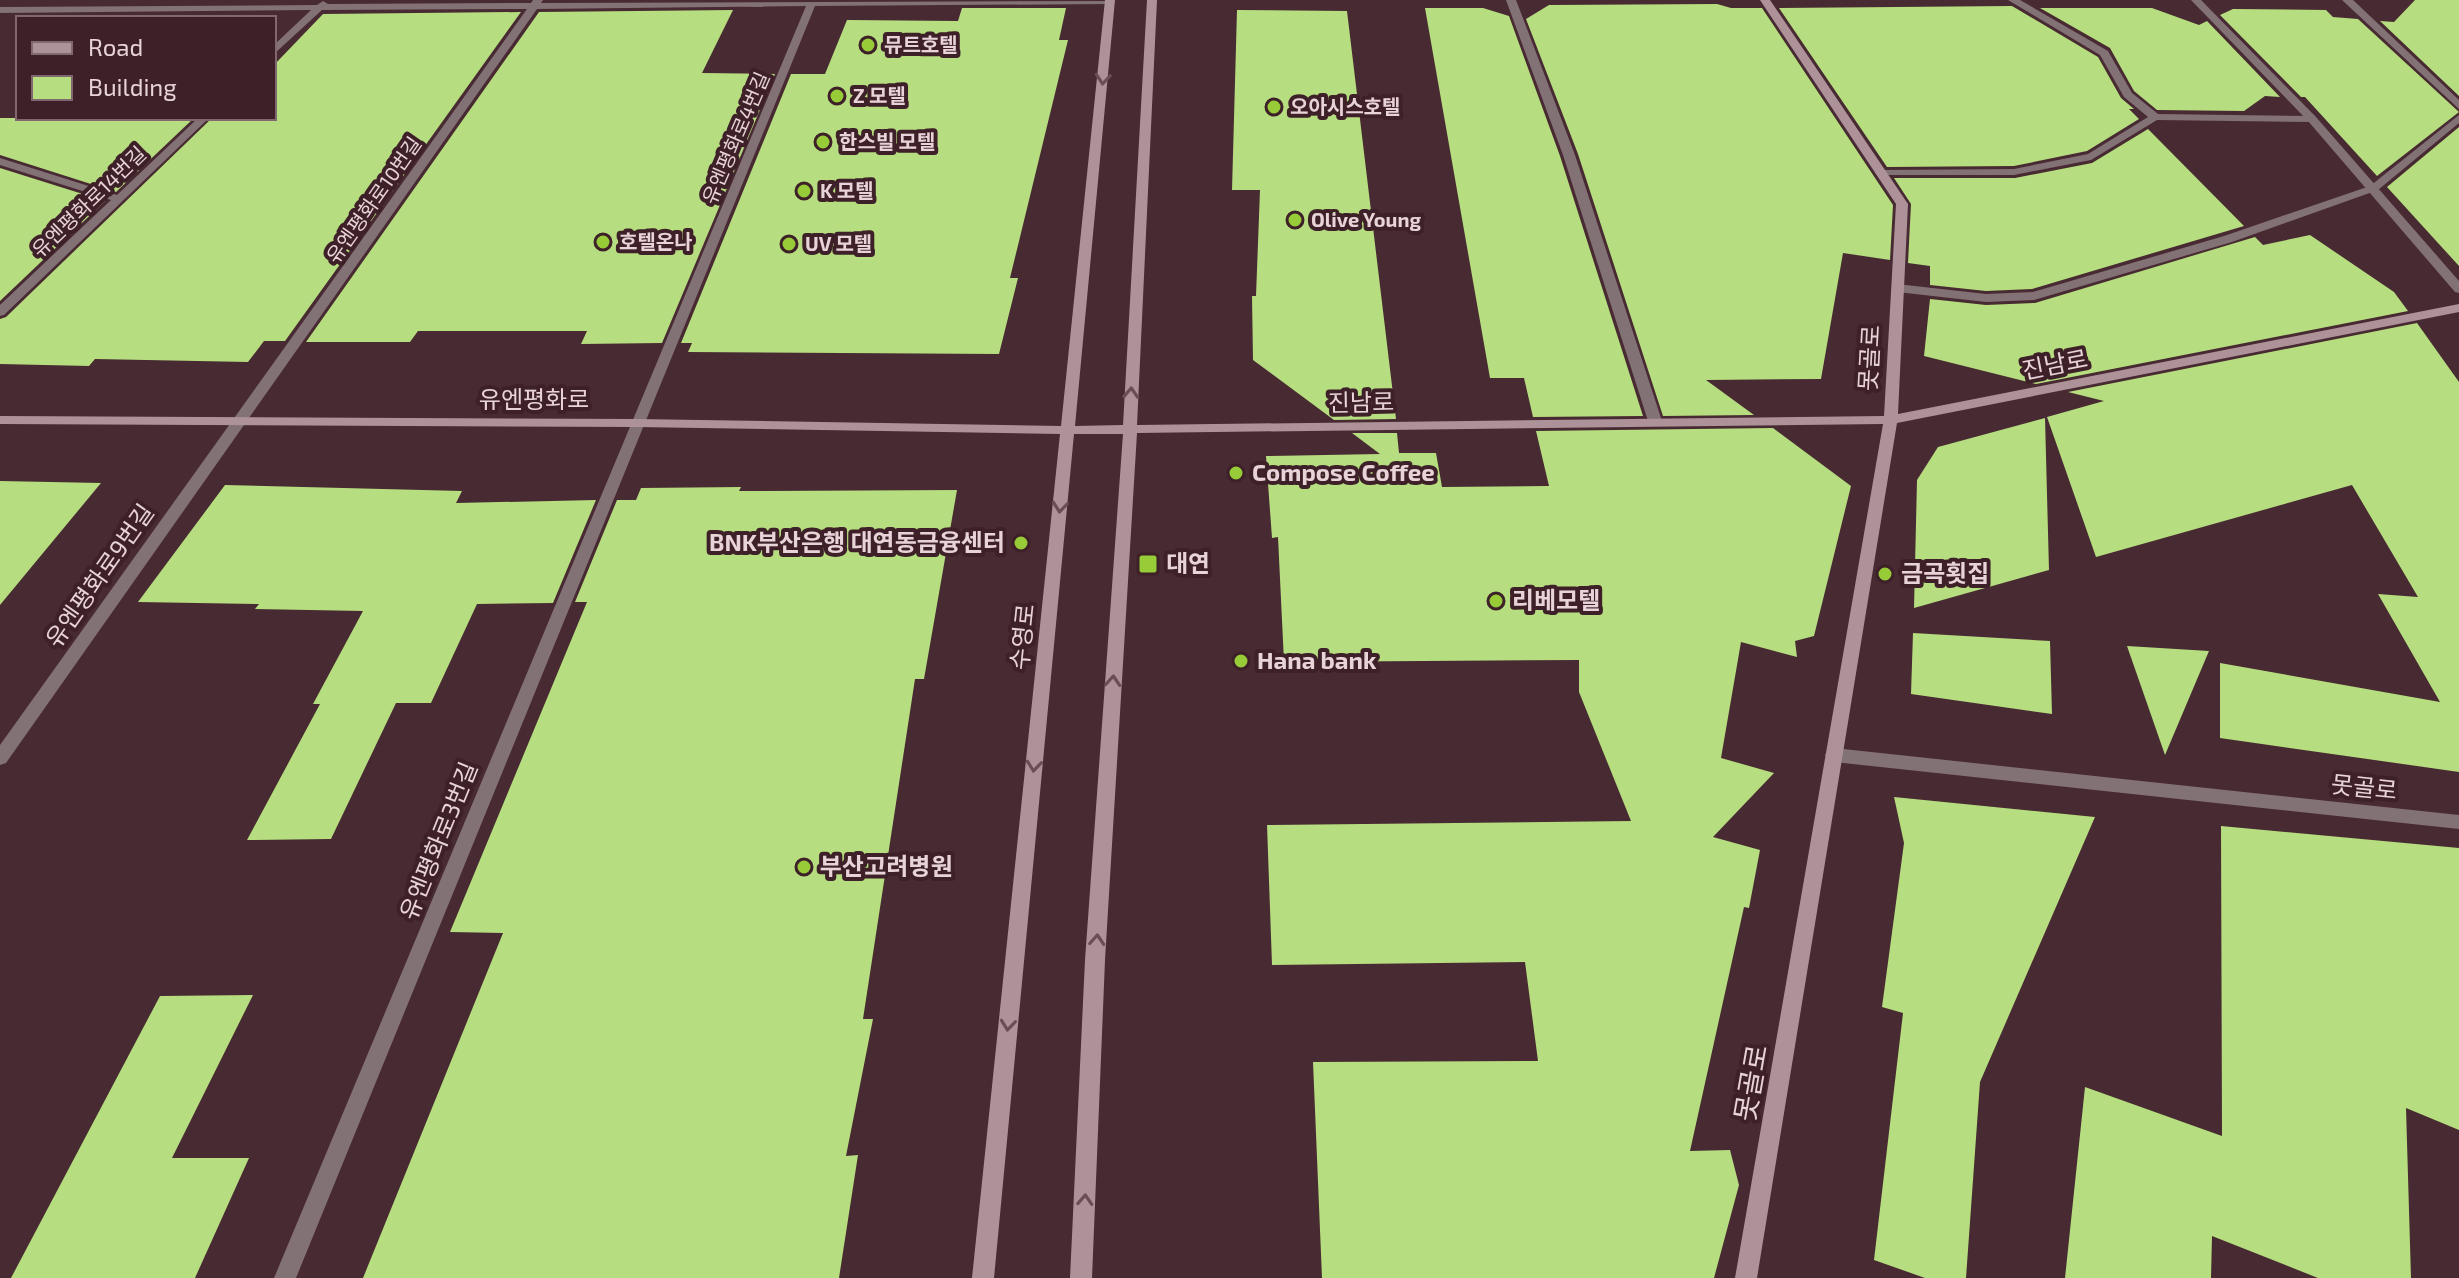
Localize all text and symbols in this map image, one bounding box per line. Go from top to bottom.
legend [16,16,276,120]
text: Road [88,32,143,61]
place label: 뮤트호텔 [884,32,958,56]
marker: 뮤트호텔 [859,36,877,54]
street label: 유엔평화로4번길 [696,68,774,207]
text: Building [88,72,177,101]
one-way arrow [1094,73,1111,86]
place label: Z 모텔 [853,83,906,107]
marker: Z 모텔 [828,87,846,105]
place label: 오아시스호텔 [1290,94,1400,118]
marker: 오아시스호텔 [1265,98,1283,116]
place label: 한스빌 모텔 [839,129,935,153]
street label: 유엔평화로10번길 [321,132,426,267]
marker: 한스빌 모텔 [814,133,832,151]
street label: 유엔평화로14번길 [26,141,150,262]
place label: K 모텔 [820,178,874,202]
marker: K 모텔 [795,182,813,200]
place label: Olive Young [1311,207,1421,231]
marker: Olive Young [1286,211,1304,229]
place label: 호텔온나 [619,229,693,253]
place label: UV 모텔 [805,231,872,255]
marker: 호텔온나 [594,233,612,251]
marker: UV 모텔 [780,235,798,253]
street label: 못골로 [1852,324,1885,392]
street label: 진남로 [2019,343,2090,384]
street label: 유엔평화로 [479,384,589,413]
one-way arrow [1123,386,1140,399]
street label: 진남로 [1328,386,1394,417]
place label: Compose Coffee [1252,457,1435,486]
marker: Compose Coffee [1227,464,1245,482]
street label: 유엔평화로9번길 [39,498,159,652]
one-way arrow [1051,501,1068,514]
place label: BNK부산은행 대연동금융센터 [709,527,1005,556]
marker: BNK부산은행 대연동금융센터 [1012,534,1030,552]
place label: 대연 [1166,548,1210,577]
marker: 대연 [1137,553,1159,575]
place label: 금곡횟집 [1901,558,1989,587]
marker: 금곡횟집 [1876,565,1894,583]
place label: 리베모텔 [1512,585,1600,614]
marker: 리베모텔 [1487,592,1505,610]
street label: 수영로 [1004,602,1039,671]
place label: Hana bank [1257,645,1377,674]
marker: Hana bank [1232,652,1250,670]
one-way arrow [1104,674,1121,687]
street label: 유엔평화로3번길 [393,757,483,924]
one-way arrow [1026,760,1043,773]
street label: 못골로 [2330,769,2399,804]
place label: 부산고려병원 [820,851,952,880]
marker: 부산고려병원 [795,858,813,876]
one-way arrow [1088,933,1105,946]
one-way arrow [1000,1019,1017,1032]
street label: 못골로 [1727,1042,1773,1124]
one-way arrow [1076,1193,1093,1206]

